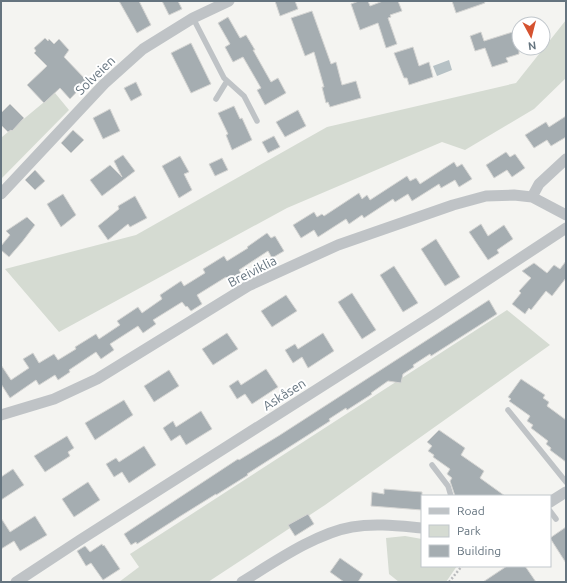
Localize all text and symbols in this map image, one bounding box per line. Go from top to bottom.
north arrow [511,16,551,56]
text: N [527,39,537,52]
street label: Solveien [72,53,118,97]
street label: Breiviklia [225,253,279,289]
street label: Askåsen [260,375,308,413]
legend [421,495,551,567]
text: Road [457,504,485,517]
text: Park [457,524,481,537]
text: Building [457,544,501,557]

